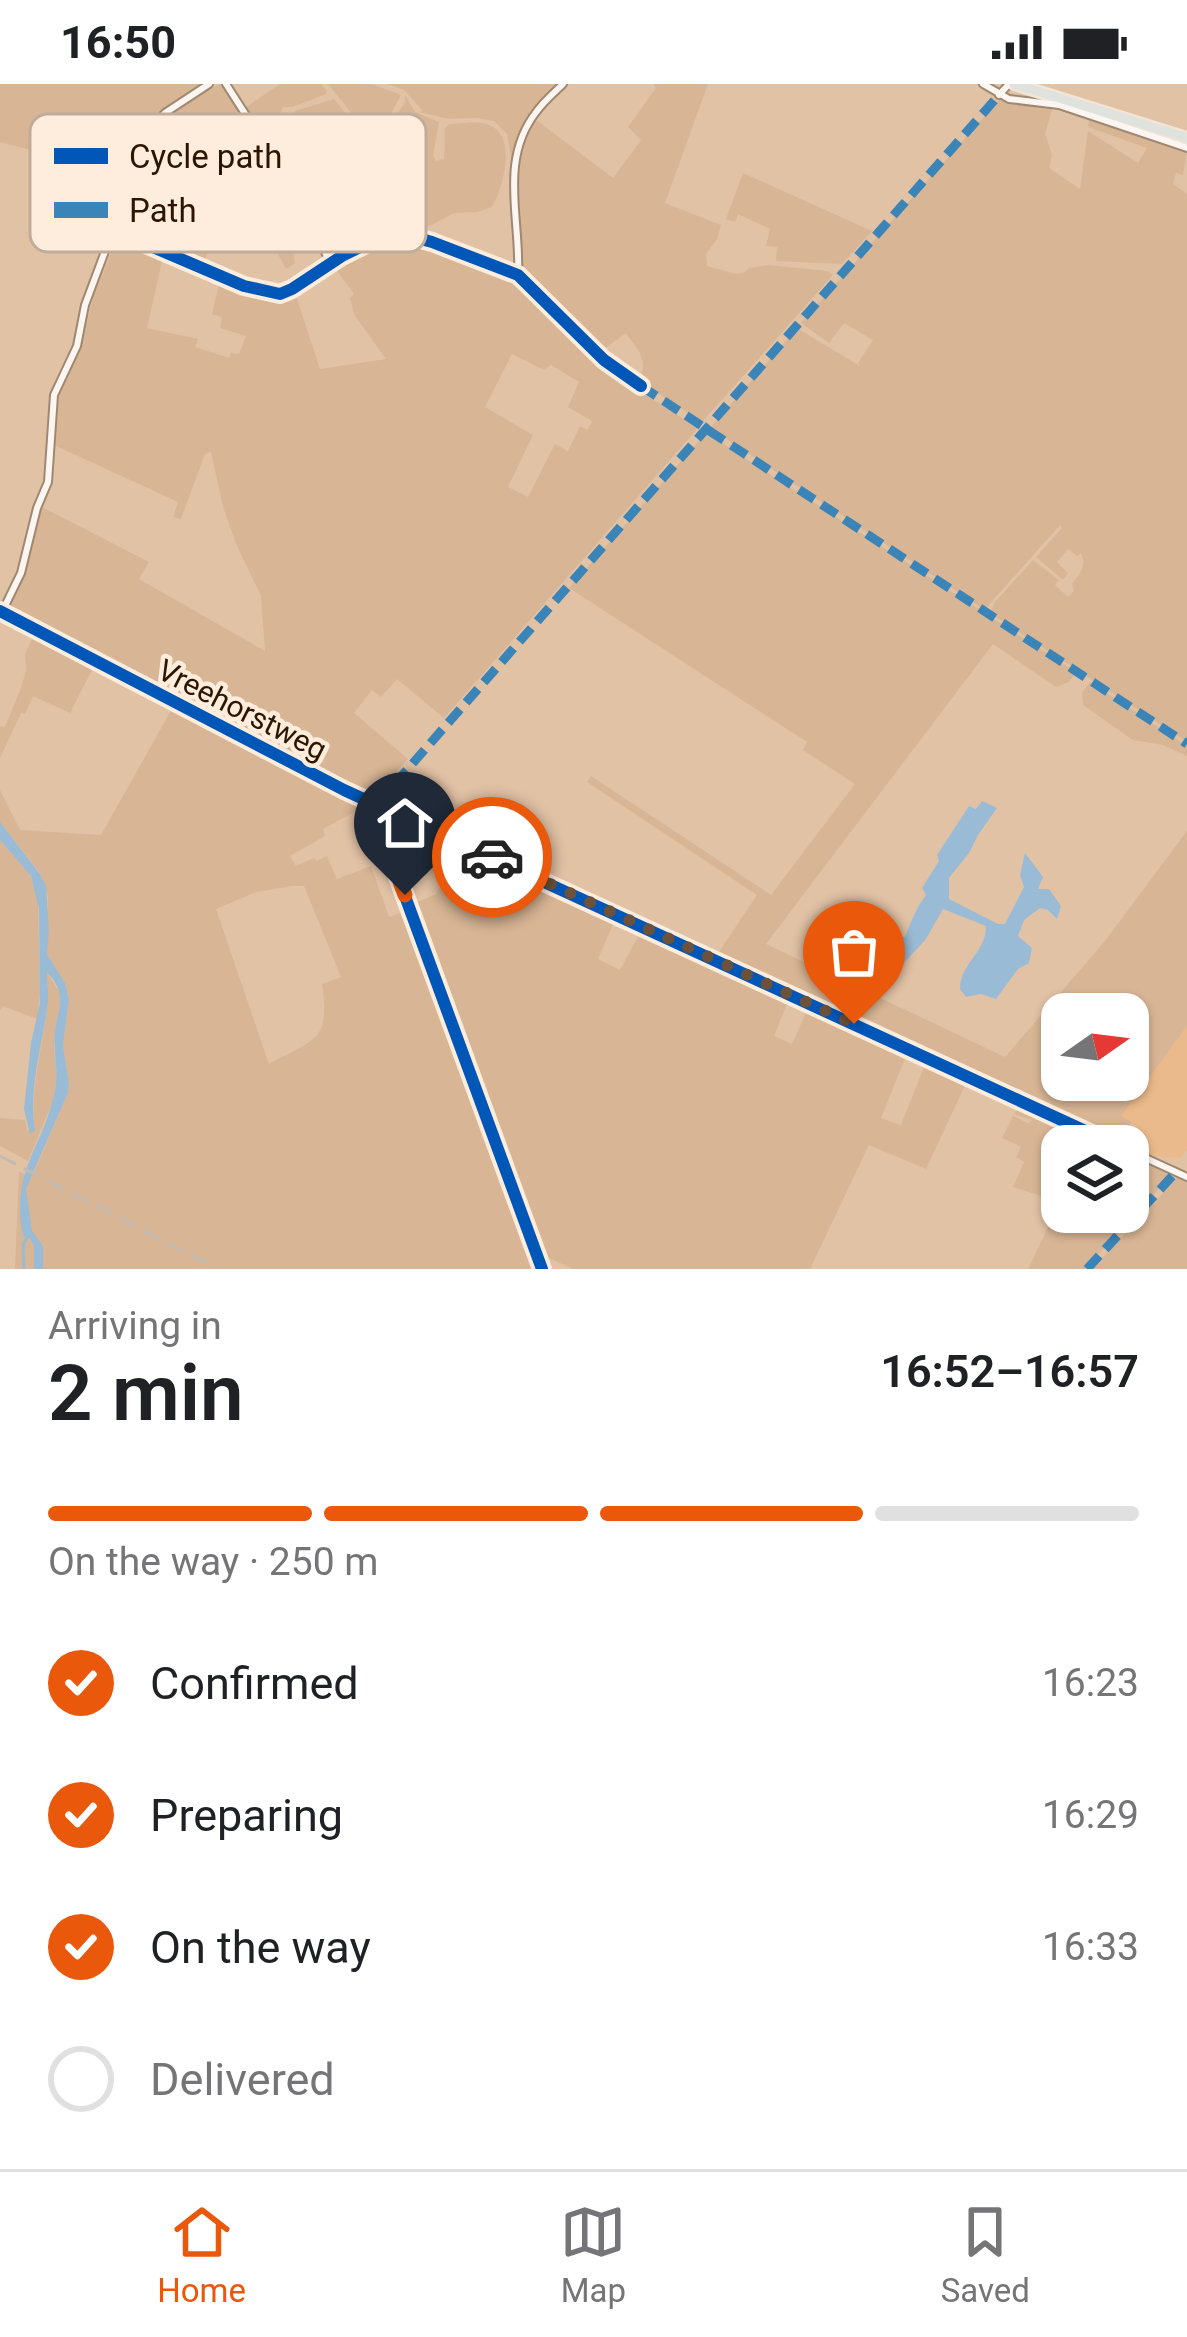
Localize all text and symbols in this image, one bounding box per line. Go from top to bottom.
text: 16:50 [60,16,176,69]
legend [30,114,426,252]
text: Cycle path [129,137,282,176]
text: Path [129,191,197,230]
street label: Vreehorstweg [152,652,332,767]
pin [354,772,456,895]
icon: home [372,790,438,856]
courier [432,797,552,917]
icon: car [459,824,525,890]
pin [803,901,905,1024]
icon: bag [821,919,887,985]
north arrow [1041,993,1149,1101]
map controls [1041,993,1149,1233]
button: layers [1041,1125,1149,1233]
text: Arriving in [48,1303,222,1349]
text: 16:52–16:57 [880,1345,1139,1398]
text: 2 min [48,1348,244,1439]
text: On the way · 250 m [48,1539,379,1585]
icon: check [48,1650,114,1716]
text: Confirmed [150,1657,359,1710]
text: 16:23 [1042,1660,1139,1706]
icon: check [48,1782,114,1848]
text: Preparing [150,1789,343,1842]
text: 16:29 [1042,1792,1139,1838]
icon: check [48,1914,114,1980]
text: On the way [150,1921,371,1974]
text: 16:33 [1042,1924,1139,1970]
text: Delivered [150,2053,335,2106]
tab: Home [157,2199,246,2310]
tab: Map [560,2199,626,2310]
tab: Saved [941,2199,1030,2310]

